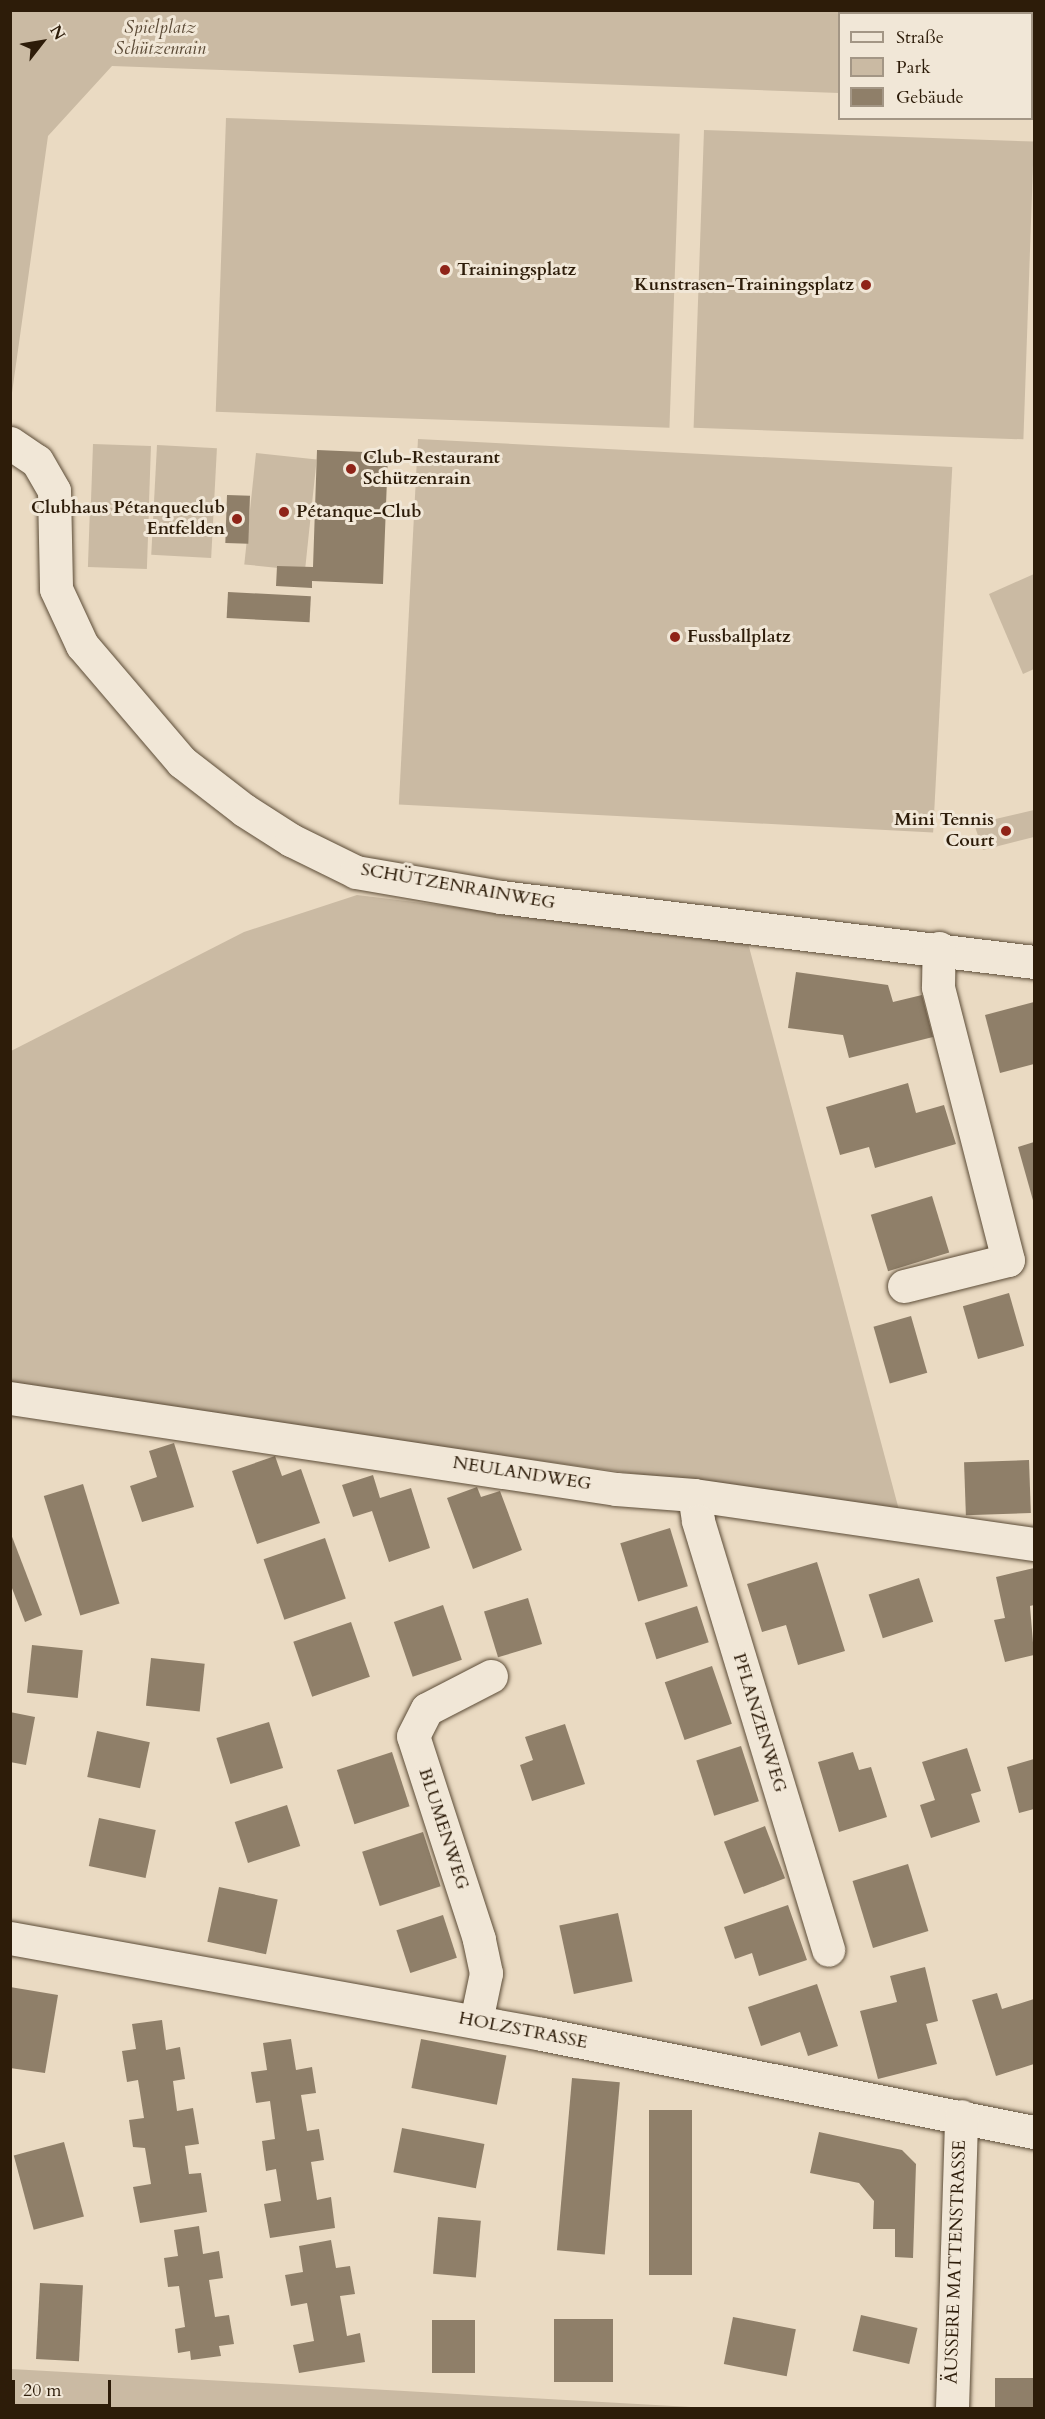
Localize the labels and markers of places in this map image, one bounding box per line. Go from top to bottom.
place label: Trainingsplatz [457,259,576,281]
marker: Trainingsplatz [438,263,452,277]
place label: Kunstrasen-Trainingsplatz [634,274,854,296]
marker: Kunstrasen-Trainingsplatz [859,278,873,292]
place label: Club-Restaurant Schützenrain [363,448,500,490]
marker: Club-Restaurant Schützenrain [344,462,358,476]
place label: Clubhaus Pétanqueclub Entfelden [31,498,225,540]
place label: Pétanque-Club [296,501,422,523]
marker: Pétanque-Club [277,505,291,519]
marker: Clubhaus Pétanqueclub Entfelden [230,512,244,526]
place label: Fussballplatz [687,626,791,648]
marker: Fussballplatz [668,630,682,644]
place label: Mini Tennis Court [894,810,994,852]
marker: Mini Tennis Court [999,824,1013,838]

